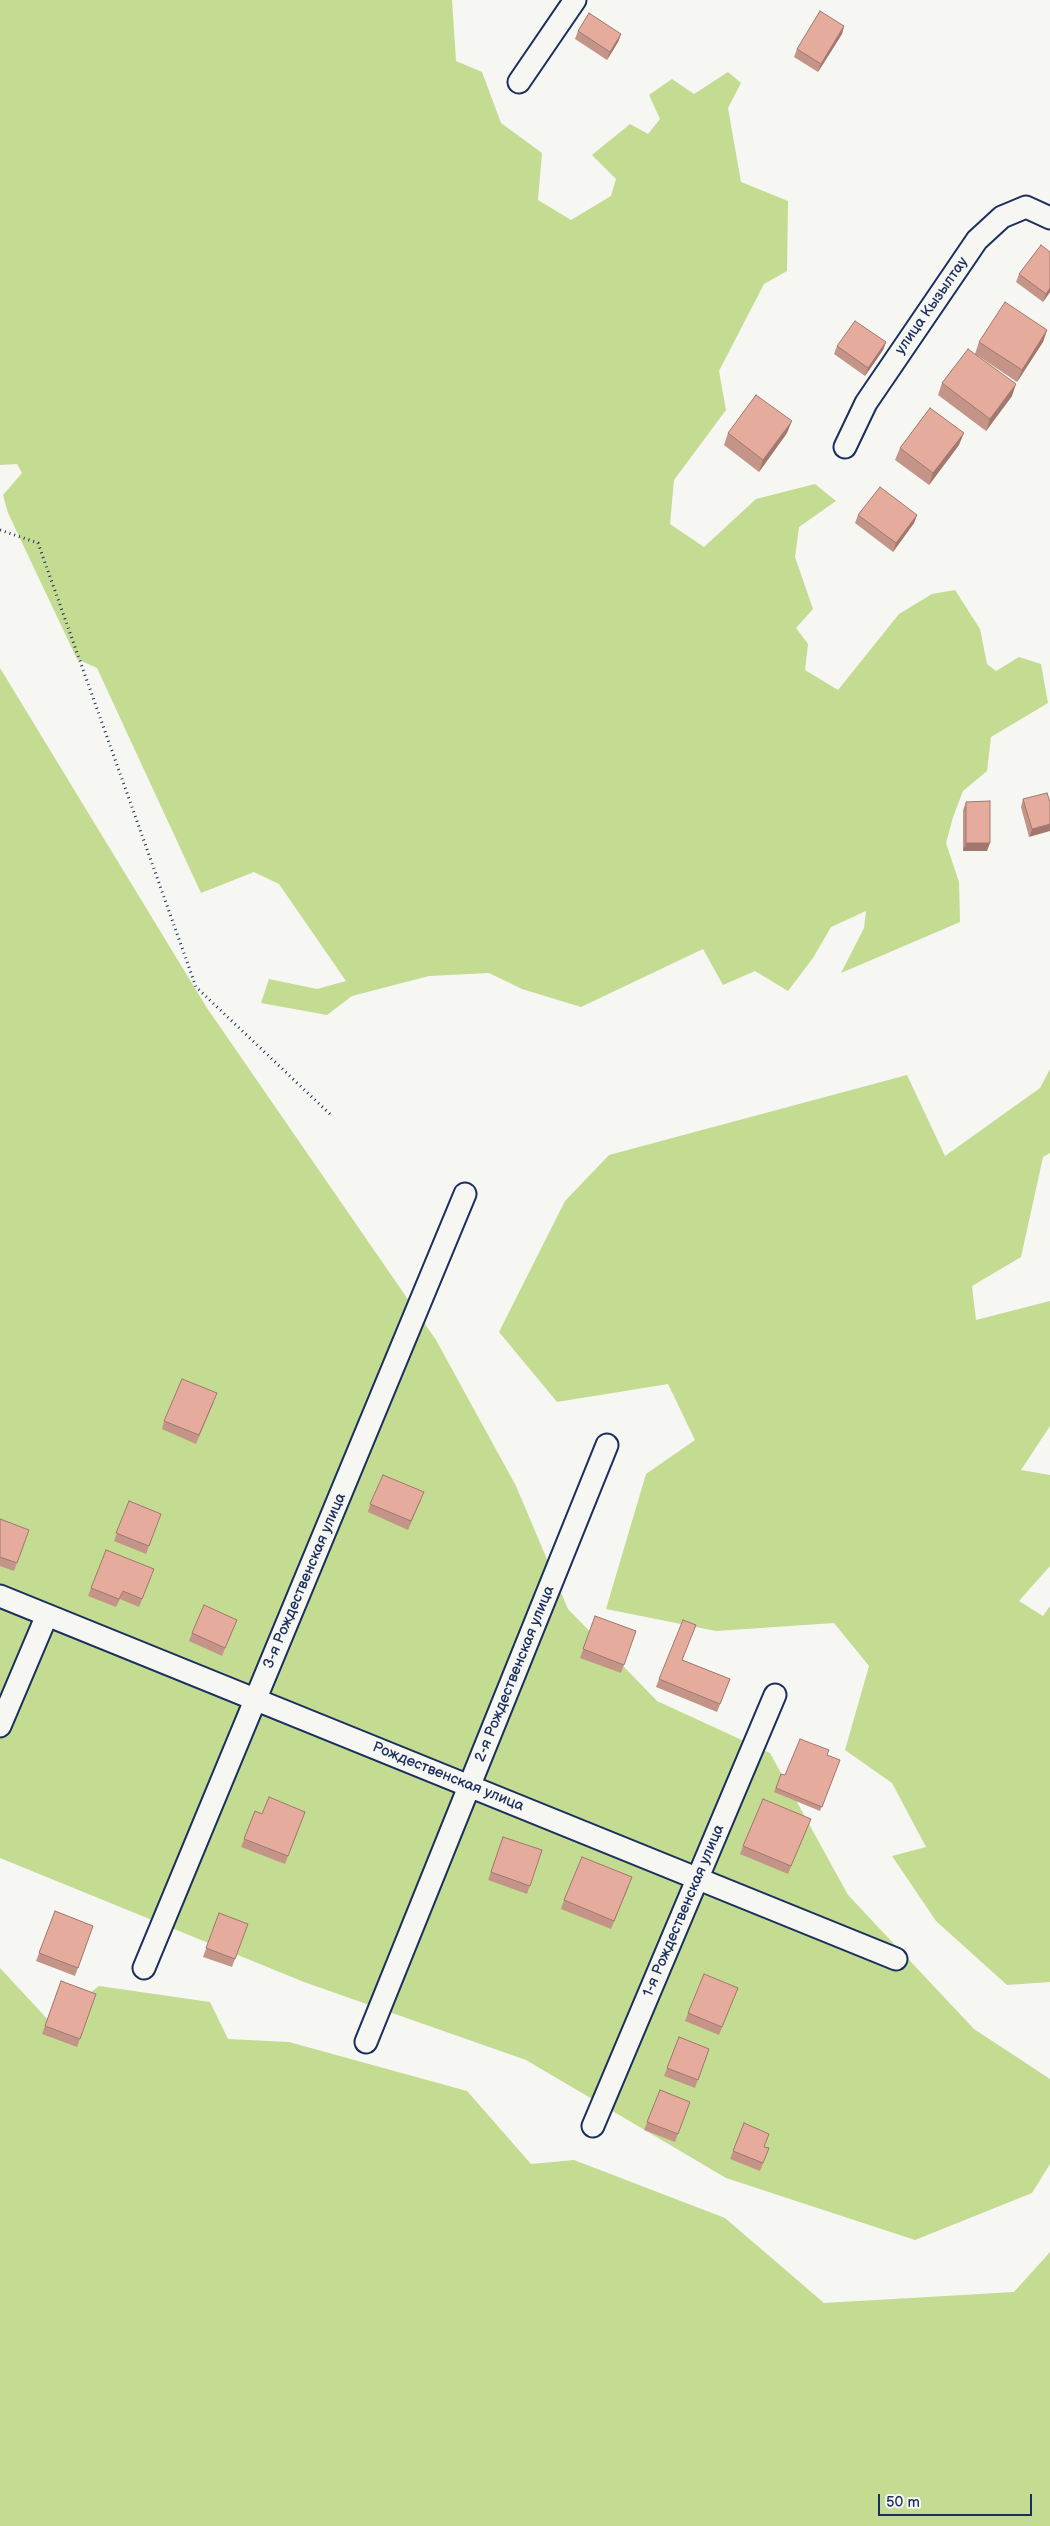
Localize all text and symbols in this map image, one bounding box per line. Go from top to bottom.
street label: улица Кызылтау [892,254,972,358]
street label: 3-я Рождественская улица [260,1491,350,1671]
street label: 2-я Рождественская улица [471,1583,559,1765]
street label: Рождественская улица [370,1738,526,1816]
street label: 1-я Рождественская улица [639,1822,729,2000]
scale bar [880,2484,1034,2516]
text: 50 m [886,2493,920,2512]

